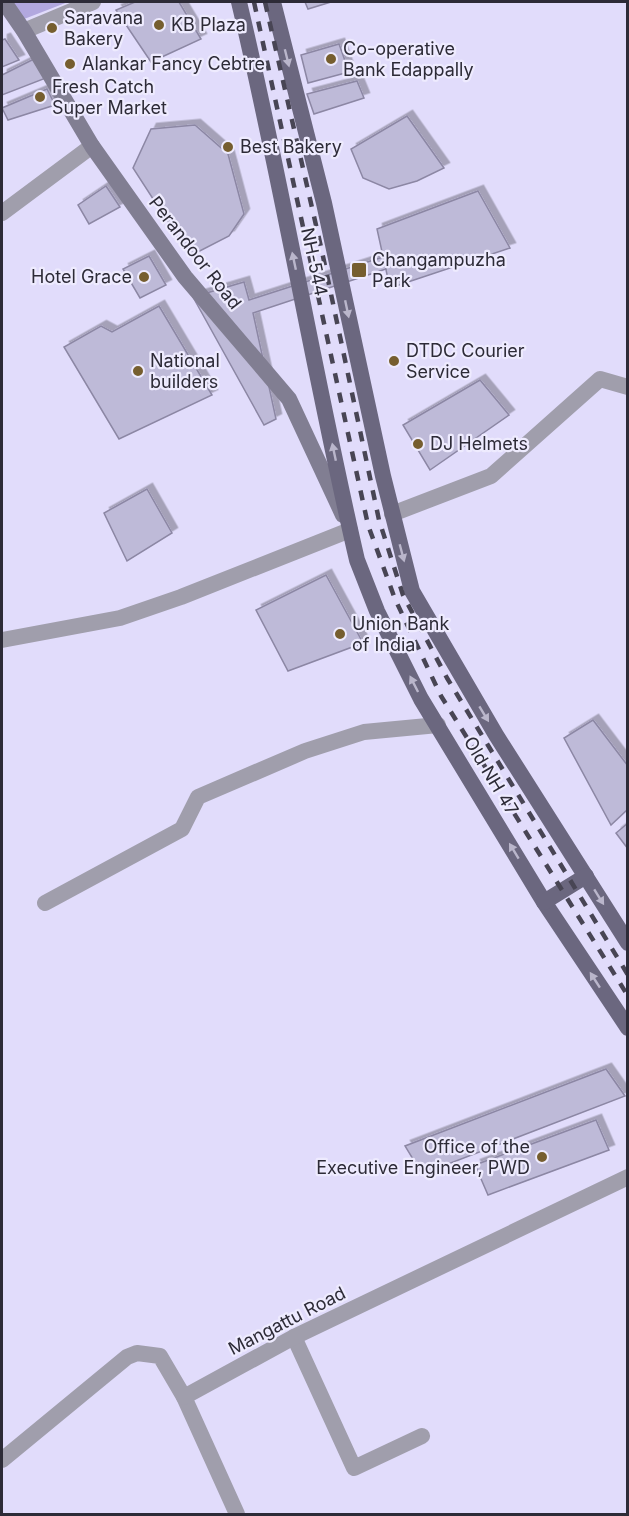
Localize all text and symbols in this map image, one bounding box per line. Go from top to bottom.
place label: Saravana Bakery [64,7,143,49]
place label: KB Plaza [171,14,246,35]
marker: KB Plaza [152,18,166,32]
marker: Saravana Bakery [45,21,59,35]
place label: Co-operative Bank Edappally [343,38,474,80]
one-way arrow [283,49,292,67]
marker: Co-operative Bank Edappally [324,52,338,66]
place label: Alankar Fancy Cebtre [82,53,265,74]
marker: Alankar Fancy Cebtre [63,57,77,71]
place label: Fresh Catch Super Market [52,76,167,118]
marker: Fresh Catch Super Market [33,90,47,104]
place label: Best Bakery [240,136,342,157]
marker: Best Bakery [221,140,235,154]
street label: Perandoor Road [145,192,246,313]
street label: NH-544 [297,226,332,298]
place label: Changampuzha Park [372,249,506,291]
one-way arrow [289,252,298,271]
marker: Changampuzha Park [350,261,368,279]
place label: Hotel Grace [31,266,132,287]
marker: Hotel Grace [137,270,151,284]
one-way arrow [342,300,352,318]
place label: DTDC Courier Service [406,340,525,382]
place label: National builders [150,350,220,392]
marker: DTDC Courier Service [387,354,401,368]
marker: National builders [131,364,145,378]
place label: DJ Helmets [430,433,528,454]
marker: DJ Helmets [411,437,425,451]
one-way arrow [329,442,338,461]
one-way arrow [397,544,407,562]
place label: Union Bank of India [352,613,449,655]
marker: Union Bank of India [333,627,347,641]
one-way arrow [409,676,418,693]
one-way arrow [479,705,489,722]
street label: Old NH 47 [460,733,523,819]
one-way arrow [508,843,519,859]
one-way arrow [593,888,604,905]
one-way arrow [590,971,601,988]
place label: Office of the Executive Engineer, PWD [316,1136,530,1178]
marker: Office of the Executive Engineer, PWD [535,1150,549,1164]
street label: Mangattu Road [225,1282,349,1359]

